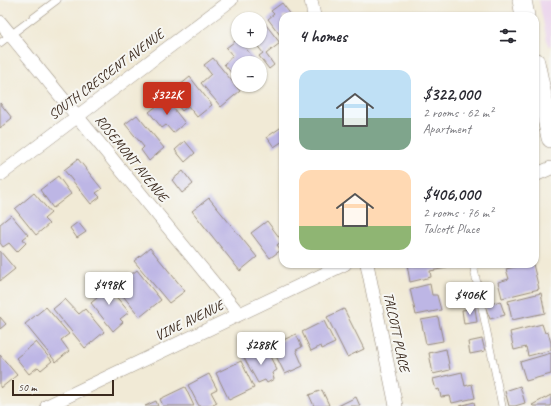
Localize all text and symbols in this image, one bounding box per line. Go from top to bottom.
map controls [231,12,267,92]
button: + [231,12,267,48]
street label: SOUTH CRESCENT AVENUE [45,24,169,123]
icon: filters [497,25,519,47]
text: 4 homes [299,26,347,47]
button: − [231,56,267,92]
pin: $322K [139,82,195,116]
text: $322,000 [423,84,480,105]
icon: home [331,86,379,134]
text: $322K [152,87,182,103]
text: 2 rooms · 62 m² [423,105,493,121]
street label: ROSEMONT AVENUE [92,112,173,206]
text: Apartment [423,121,471,137]
text: $406,000 [423,184,480,205]
icon: home [331,186,379,234]
text: 2 rooms · 76 m² [423,205,493,221]
text: Talcott Place [423,221,479,237]
pin: $498K [81,272,137,306]
text: $498K [94,277,124,293]
pin: $406K [442,282,498,316]
text: $406K [455,287,485,303]
street label: TALCOTT PLACE [380,291,414,375]
street label: VINE AVENUE [152,295,228,344]
pin: $288K [233,332,289,366]
text: $288K [246,337,276,353]
scale bar [12,378,114,397]
text: 50 m [18,380,37,394]

